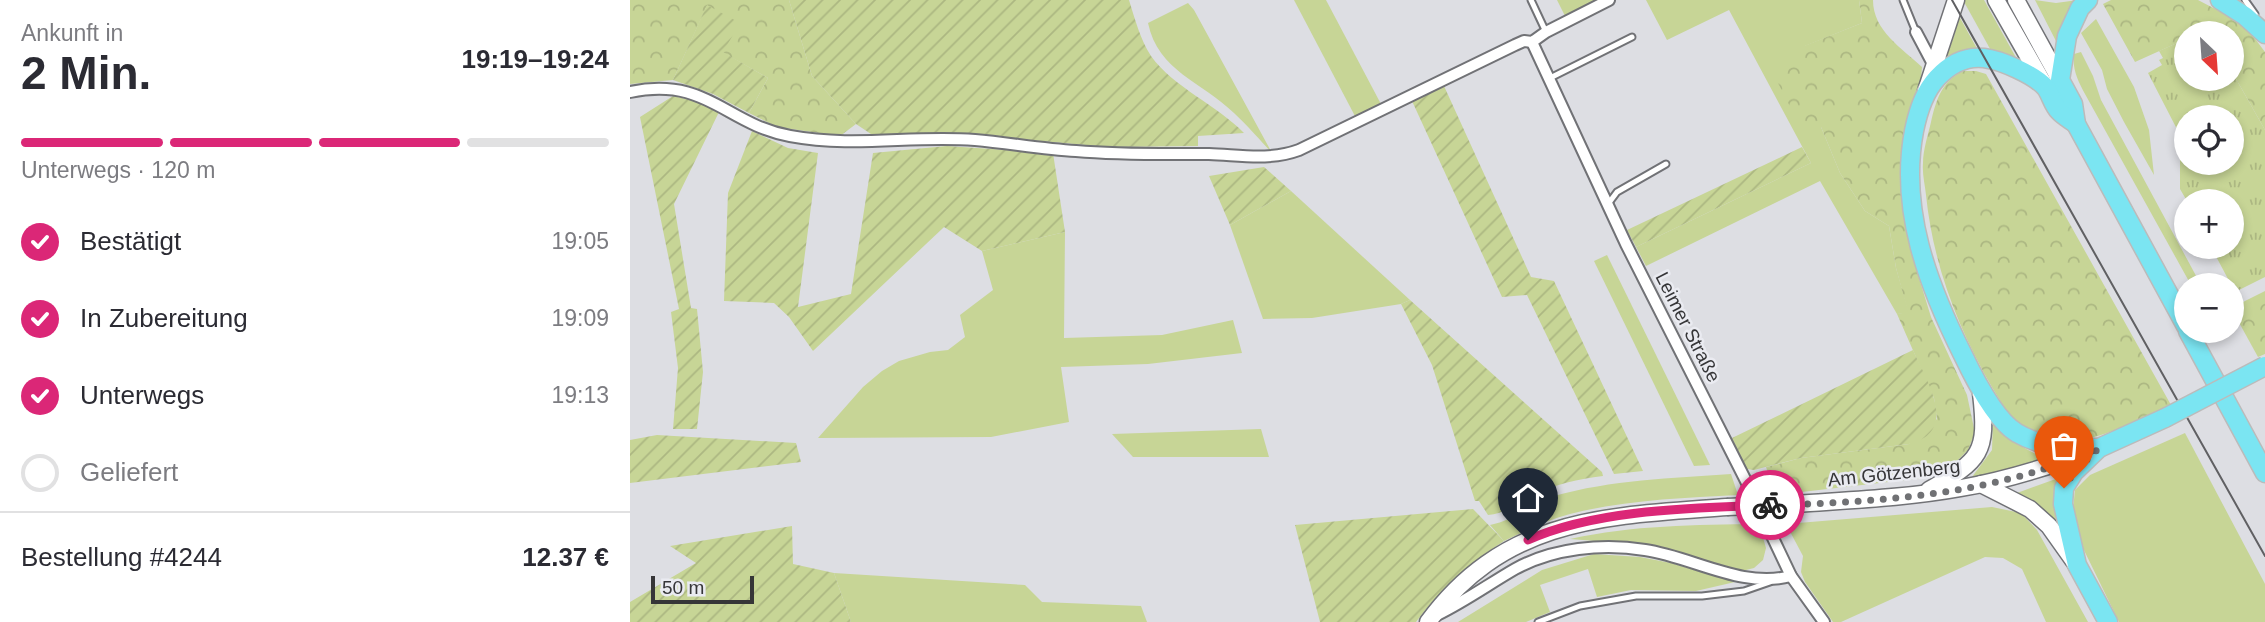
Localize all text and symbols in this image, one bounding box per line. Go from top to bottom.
text: Ankunft in [21,20,123,46]
north arrow [2174,21,2244,91]
map controls [2174,21,2244,343]
text: 19:19–19:24 [462,44,609,74]
text: 2 Min. [21,47,151,99]
button: locate [2174,105,2244,175]
text: Unterwegs · 120 m [21,157,215,183]
button: + [2174,189,2244,259]
icon: check [21,223,59,261]
text: Bestätigt [80,226,181,256]
text: 19:05 [551,228,609,254]
street label: Leimer Straße [1651,269,1725,385]
button: − [2174,273,2244,343]
icon: check [21,300,59,338]
text: In Zubereitung [80,303,248,333]
text: 19:09 [551,305,609,331]
icon: check [21,377,59,415]
text: Unterwegs [80,380,204,410]
text: 19:13 [551,382,609,408]
pin [2034,416,2094,488]
icon: bag [2045,427,2083,465]
street label: Am Götzenberg [1827,456,1961,490]
text: Geliefert [80,457,178,487]
pin [1498,468,1558,540]
courier [1735,470,1805,540]
icon: home [1509,479,1547,517]
icon: bike [1751,486,1789,524]
text: Bestellung #4244 [21,542,222,572]
text: 12.37 € [522,542,609,572]
scale bar [651,573,754,605]
text: 50 m [662,577,704,598]

